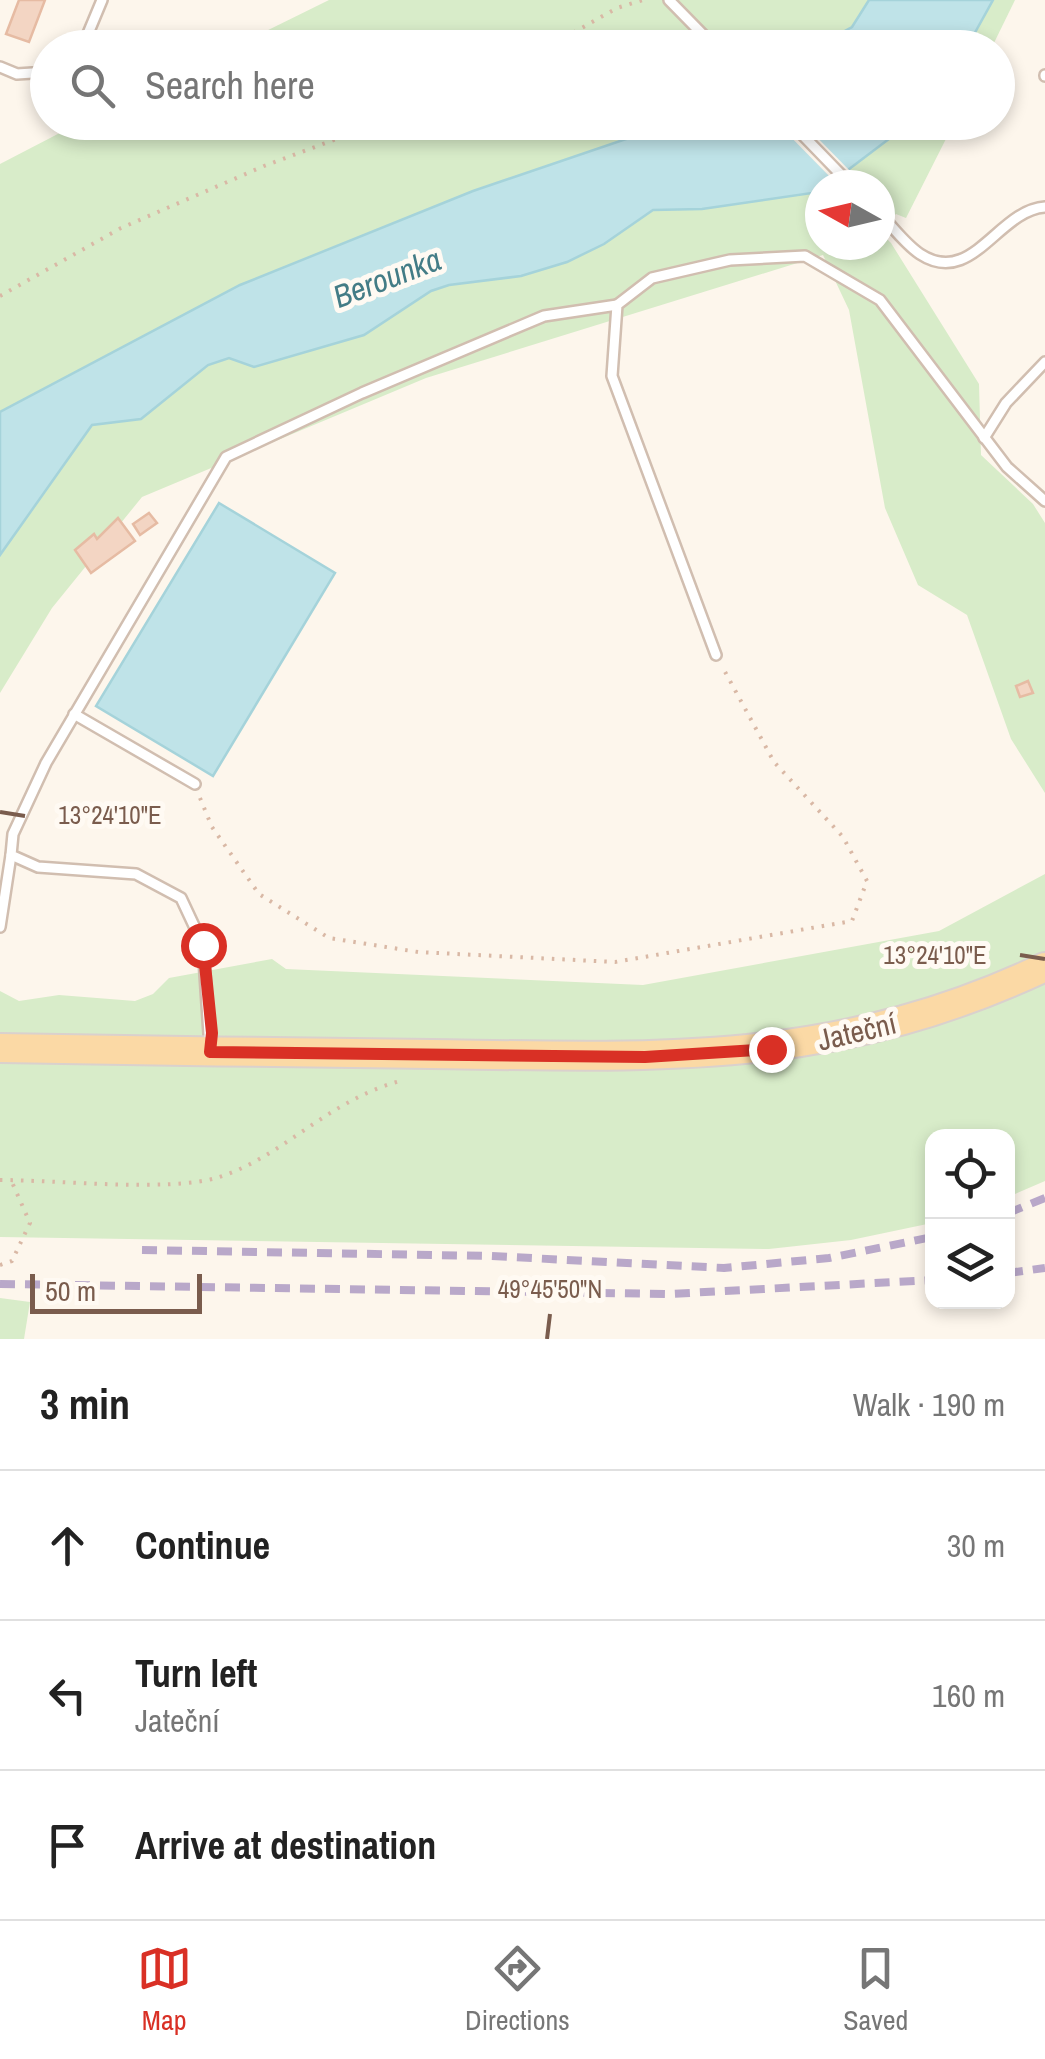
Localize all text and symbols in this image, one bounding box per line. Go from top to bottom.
search box [30,30,1015,140]
icon: search [65,58,120,113]
text: Search here [145,60,315,111]
north arrow [805,170,895,260]
water label: Berounka [327,237,447,318]
text: 13°24'10"E [58,798,162,832]
route start [181,923,227,969]
text: 13°24'10"E [883,938,987,972]
street label: Jateční [814,1003,900,1059]
route end [749,1027,795,1073]
map controls [925,1129,1015,1309]
button: locate [925,1129,1015,1219]
button: layers [925,1219,1015,1309]
scale bar [30,1269,202,1314]
text: 50 m [45,1272,96,1310]
text: 49°45'50"N [498,1272,602,1306]
text: 3 min [40,1376,130,1432]
text: Walk · 190 m [853,1383,1005,1426]
icon: ahead [40,1518,95,1573]
text: Continue [135,1520,270,1571]
text: 30 m [947,1524,1005,1567]
text: Turn left [135,1648,257,1699]
icon: left [40,1668,95,1723]
text: 160 m [932,1674,1005,1717]
text: Jateční [135,1699,220,1742]
icon: arrive [40,1818,95,1873]
text: Arrive at destination [135,1820,436,1871]
tab: Map [137,1941,192,2039]
tab: Directions [465,1941,570,2039]
tab: Saved [843,1941,908,2039]

